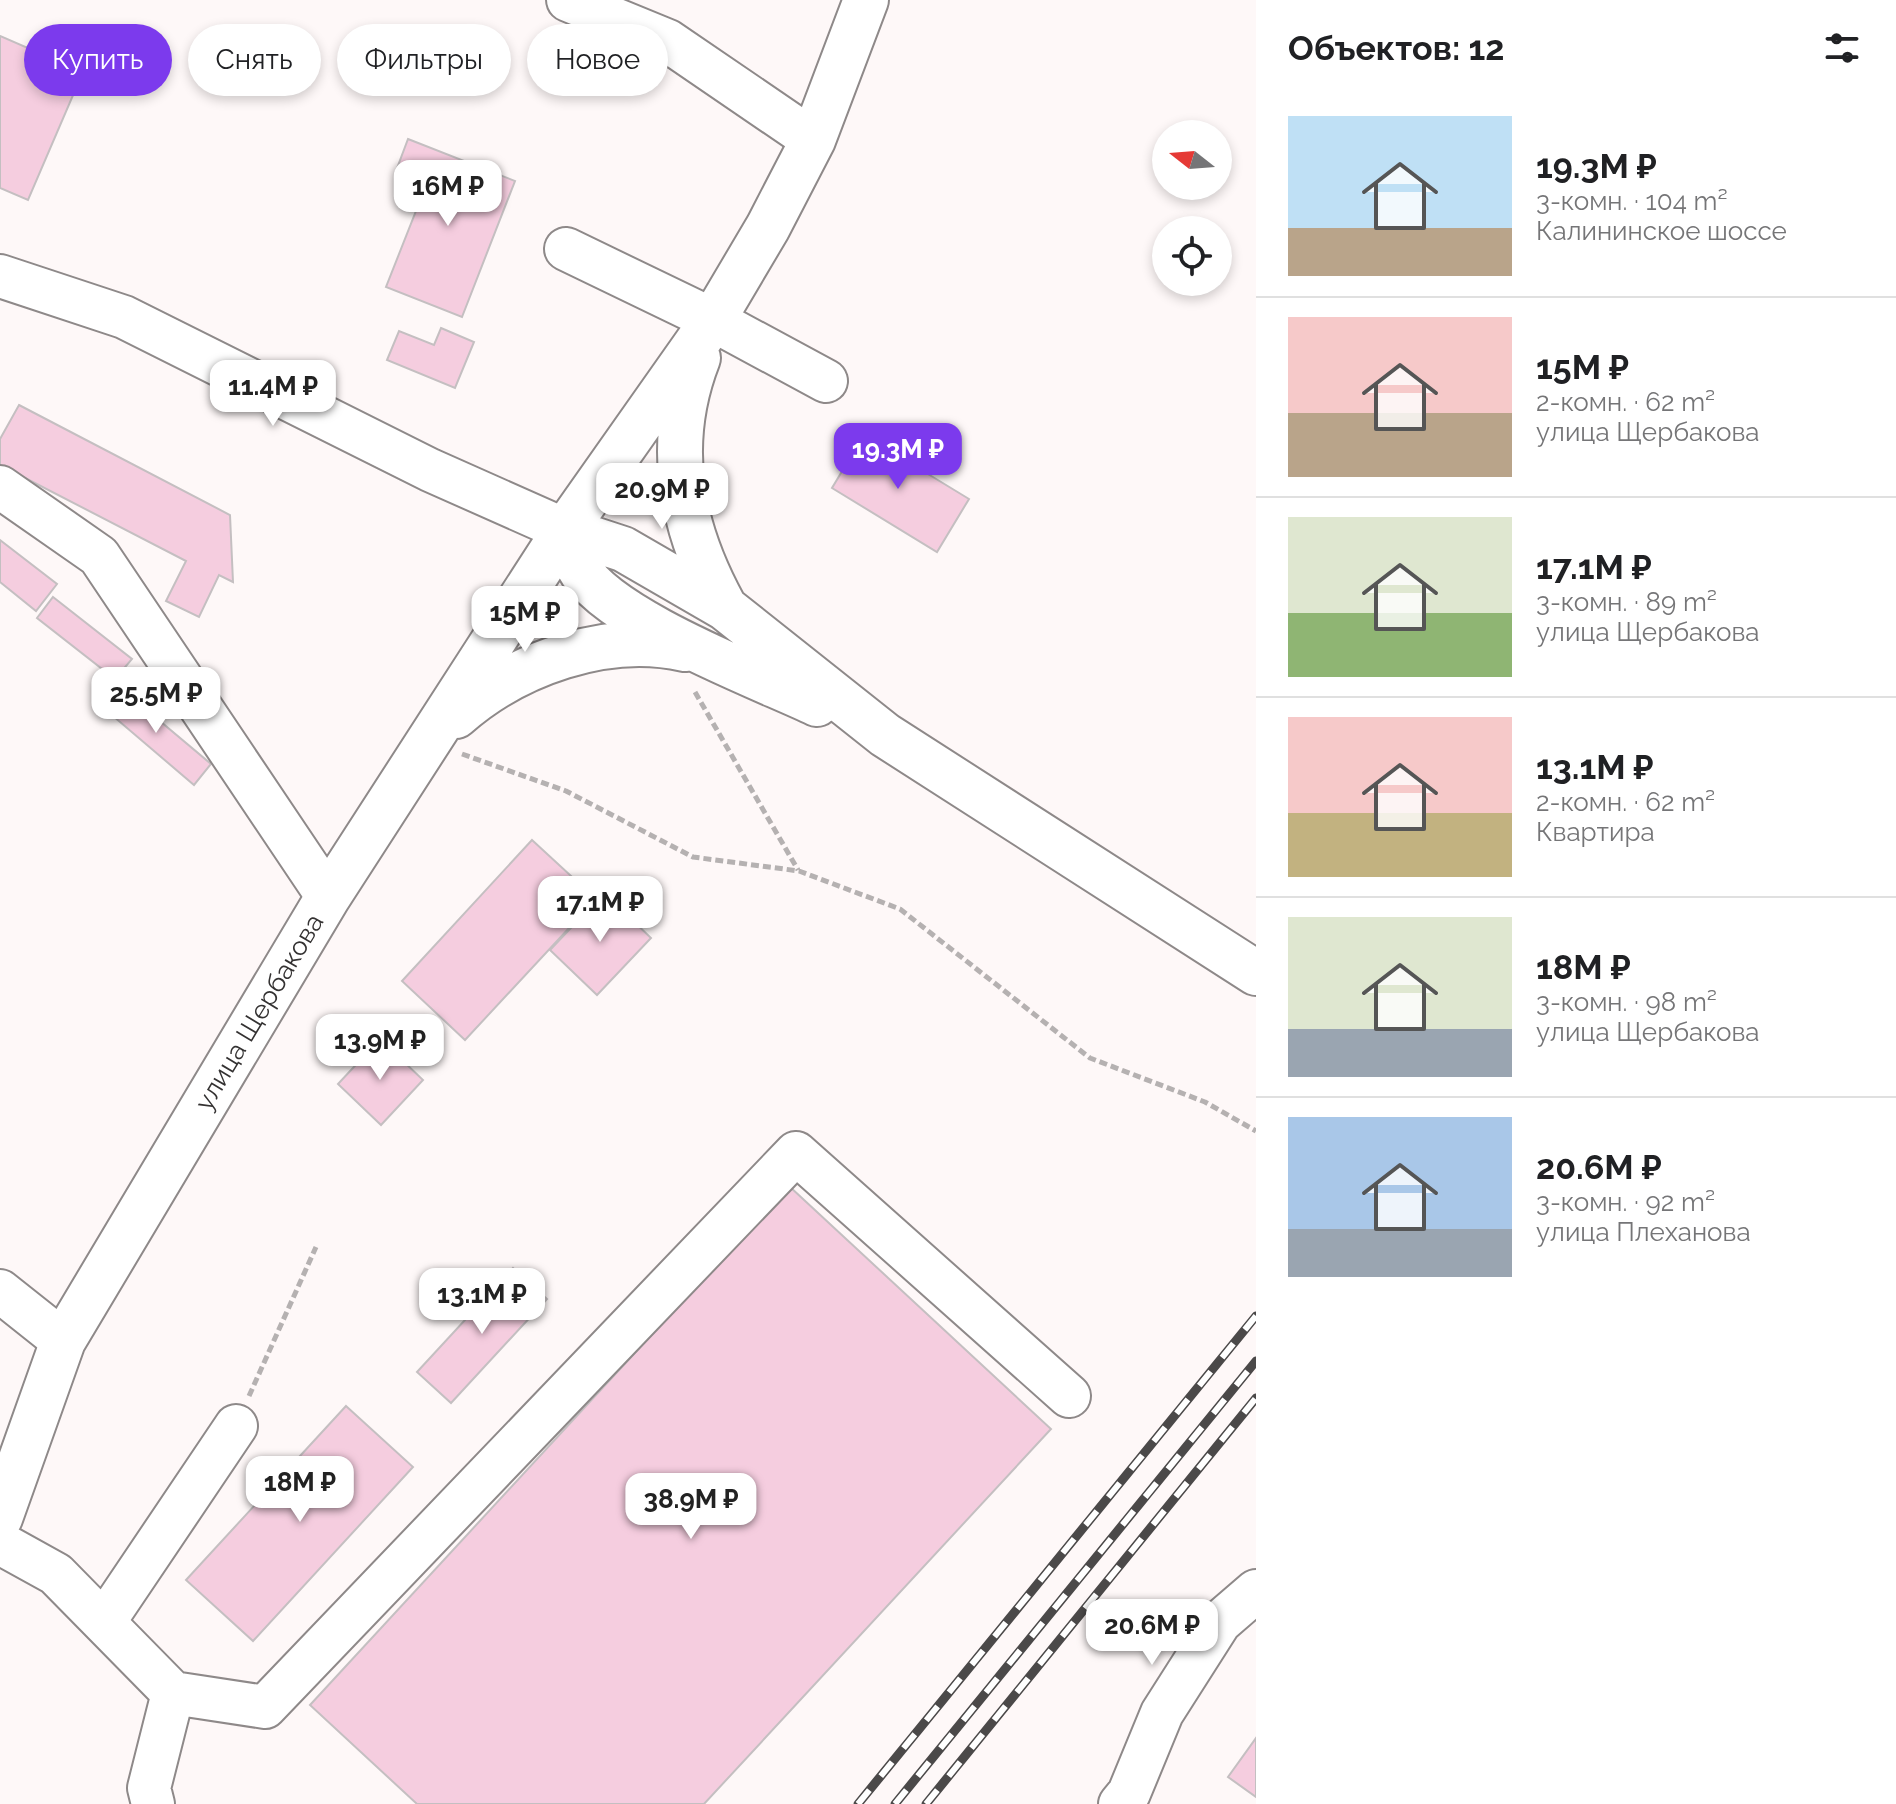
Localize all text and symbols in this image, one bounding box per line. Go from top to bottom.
chip: Купить [24,24,172,96]
chip: Снять [188,24,321,96]
chip: Фильтры [337,24,511,96]
chip: Новое [527,24,668,96]
icon: filters [1820,26,1864,70]
text: Объектов: 12 [1288,28,1504,68]
north arrow [1152,120,1232,200]
map controls [1152,120,1232,296]
text: 19.3M ₽ [1536,146,1657,186]
icon: home [1352,148,1448,244]
pin: 16M ₽ [392,160,504,228]
text: 16M ₽ [412,171,484,201]
text: 3-комн. · 104 m² [1536,186,1727,216]
button: locate [1152,216,1232,296]
text: Калининское шоссе [1536,216,1787,246]
text: 15M ₽ [1536,347,1629,387]
icon: home [1352,349,1448,445]
pin: 11.4M ₽ [199,360,347,428]
text: 11.4M ₽ [228,371,318,401]
text: 2-комн. · 62 m² [1536,387,1715,417]
text: улица Щербакова [1536,417,1760,447]
pin: 19.3M ₽ [824,423,972,491]
text: 19.3M ₽ [852,434,944,464]
pin: 20.9M ₽ [588,463,736,531]
text: 20.9M ₽ [614,474,710,504]
text: 17.1M ₽ [1536,547,1652,587]
icon: home [1352,549,1448,645]
pin: 15M ₽ [469,586,581,654]
text: 3-комн. · 89 m² [1536,587,1717,617]
text: 15M ₽ [489,597,561,627]
text: улица Щербакова [1536,617,1760,647]
pin: 25.5M ₽ [82,667,230,735]
text: 25.5M ₽ [109,678,203,708]
text: 13.1M ₽ [1536,747,1654,787]
icon: home [1352,749,1448,845]
text: 2-комн. · 62 m² [1536,787,1715,817]
text: Квартира [1536,817,1655,847]
pin: 17.1M ₽ [526,876,674,944]
text: 17.1M ₽ [556,887,644,917]
street label: улица Щербакова [189,908,329,1116]
text: 18M ₽ [1536,947,1631,987]
icon: home [1352,949,1448,1045]
text: 3-комн. · 98 m² [1536,987,1717,1017]
pin: 13.9M ₽ [306,1014,454,1082]
text: улица Щербакова [1536,1017,1760,1047]
text: 13.9M ₽ [334,1025,426,1055]
text: 20.6M ₽ [1536,1147,1662,1187]
icon: home [1352,1149,1448,1245]
text: 3-комн. · 92 m² [1536,1187,1715,1217]
text: улица Плеханова [1536,1217,1751,1247]
pin: 13.1M ₽ [408,1268,556,1336]
text: 13.1M ₽ [437,1279,527,1309]
pin: 18M ₽ [244,1456,356,1524]
text: 18M ₽ [264,1467,336,1497]
pin: 38.9M ₽ [617,1473,765,1541]
text: 38.9M ₽ [643,1484,739,1514]
pin: 20.6M ₽ [1078,1599,1226,1667]
text: 20.6M ₽ [1104,1610,1200,1640]

